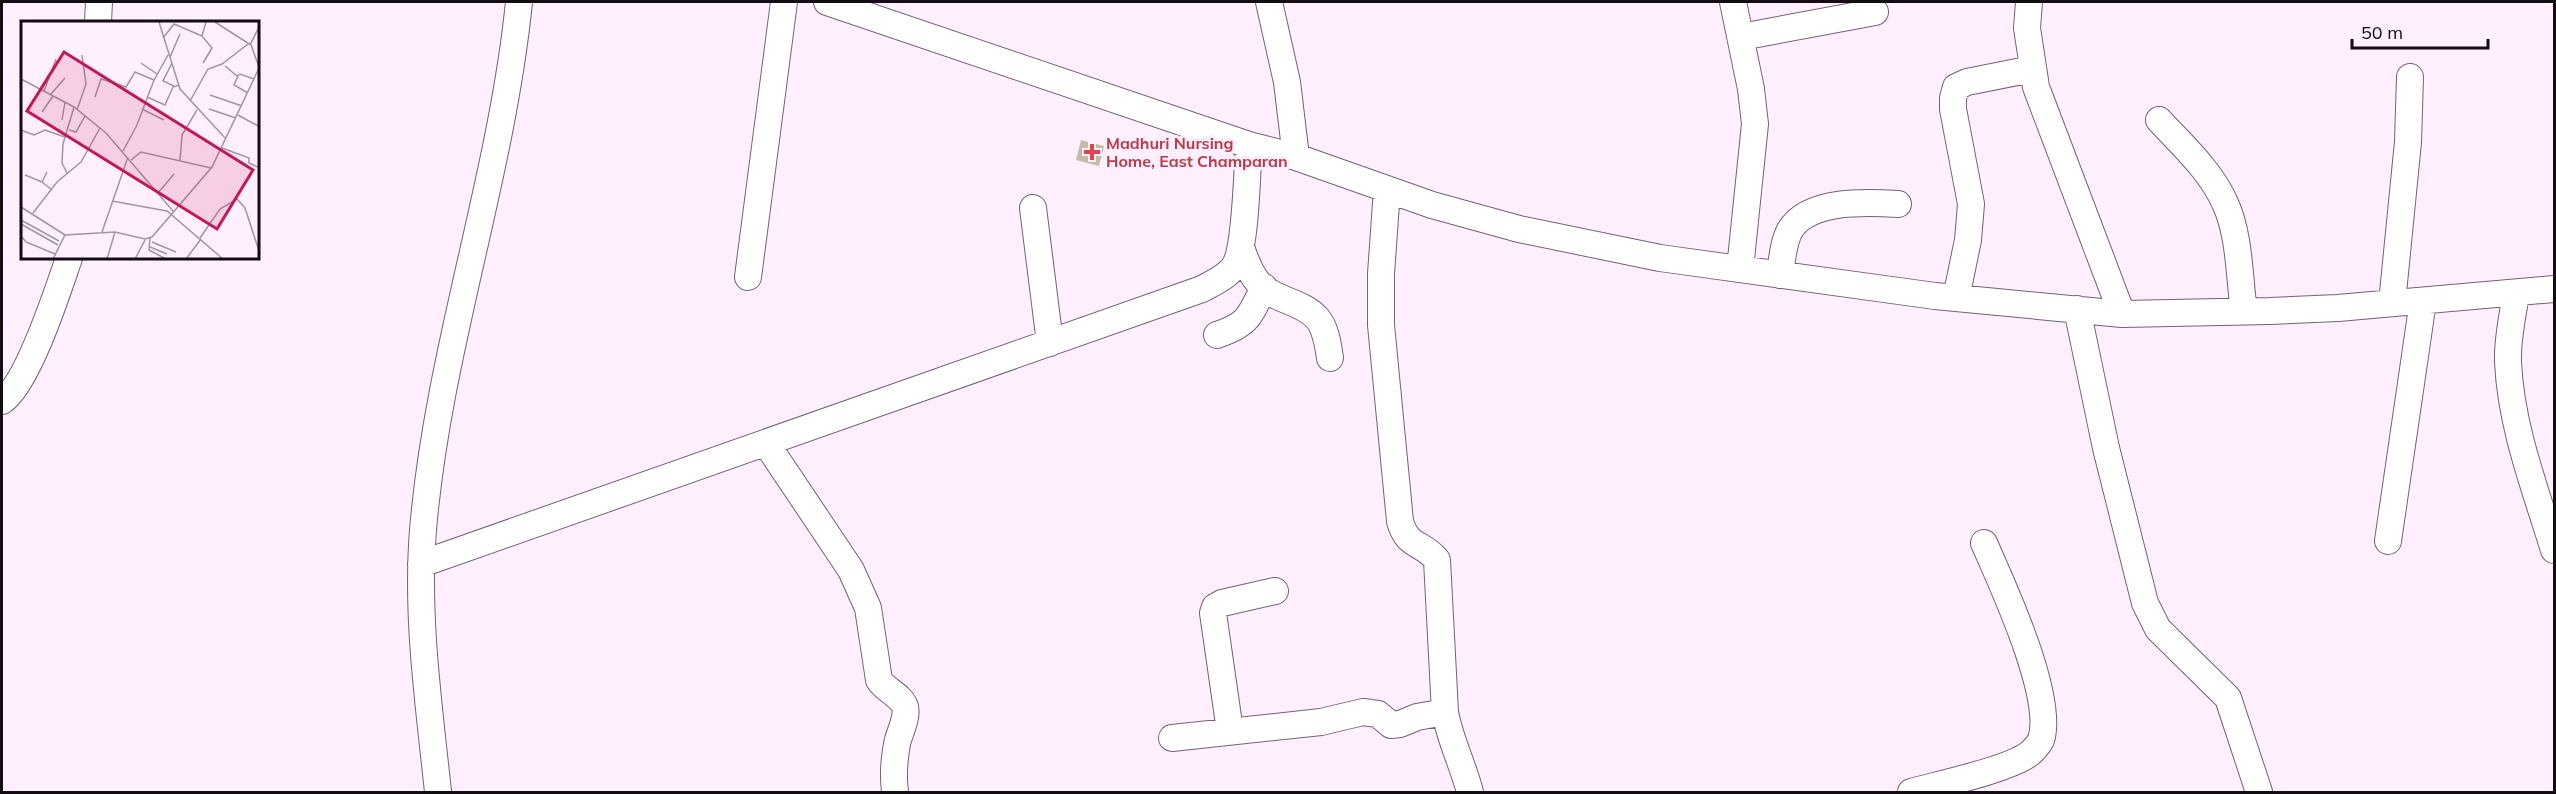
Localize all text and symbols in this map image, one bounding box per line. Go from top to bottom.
scale bar [2352,12,2488,50]
inset map [21,21,260,260]
text: 50 m [2361,21,2403,44]
place label: Madhuri Nursing Home, East Champaran [1106,133,1288,171]
marker: Madhuri Nursing Home, East Champaran [1083,143,1101,161]

